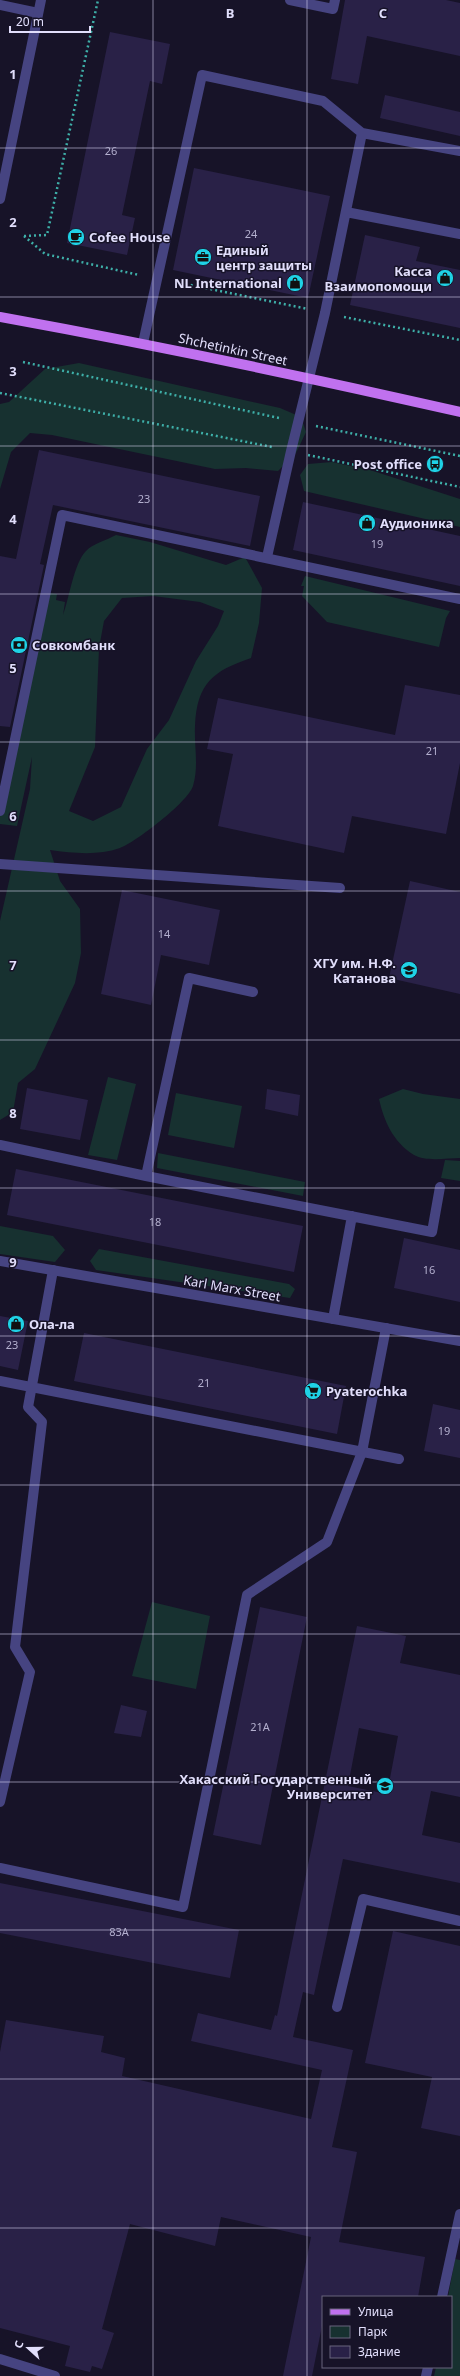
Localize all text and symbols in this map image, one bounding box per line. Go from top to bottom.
text: B [226,4,234,22]
text: C [379,4,387,22]
scale bar [10,8,90,34]
text: 20 m [16,13,44,30]
text: 1 [9,65,17,83]
house number: 26 [105,143,117,158]
text: 2 [9,213,17,231]
house number: 24 [245,226,258,241]
cafe icon: Cofee House [66,227,86,247]
place label: Cofee House [89,228,170,246]
place label: Единый центр защиты [216,241,312,274]
office icon: Единый центр защиты [193,247,213,267]
place label: Касса Взаимопомощи [325,262,432,295]
shop icon: Касса Взаимопомощи [435,268,455,288]
shop icon: NL International [285,273,305,293]
place label: NL International [174,274,282,292]
street label: Shchetinkin Street [177,329,289,369]
text: 3 [9,362,17,380]
bus stop icon: Post office [425,454,445,474]
place label: Post office [354,455,422,473]
house number: 23 [138,491,150,506]
text: 4 [9,510,17,528]
shop icon: Аудионика [357,513,377,533]
place label: Аудионика [380,514,453,532]
house number: 19 [371,536,383,551]
bank icon: Совкомбанк [9,635,29,655]
place label: Совкомбанк [32,636,115,654]
text: 5 [9,659,17,677]
house number: 21 [426,743,438,758]
text: 6 [9,807,17,825]
house number: 14 [158,926,171,941]
place label: ХГУ им. Н.Ф. Катанова [314,954,396,987]
text: 7 [9,956,17,974]
school or university icon: ХГУ им. Н.Ф. Катанова [399,960,419,980]
text: 8 [9,1104,17,1122]
house number: 18 [149,1214,161,1229]
text: 9 [9,1253,17,1271]
house number: 16 [423,1262,435,1277]
street label: Karl Marx Street [182,1271,282,1305]
shop icon: Ола-ла [6,1314,26,1334]
place label: Ола-ла [29,1315,75,1333]
house number: 23 [6,1337,18,1352]
house number: 21 [198,1375,210,1390]
supermarket icon: Pyaterochka [303,1381,323,1401]
place label: Pyaterochka [326,1382,407,1400]
house number: 19 [438,1423,450,1438]
house number: 21А [250,1719,271,1734]
place label: Хакасский Государственный Университет [179,1770,372,1803]
school or university icon: Хакасский Государственный Университет [375,1776,395,1796]
house number: 83А [109,1924,130,1939]
legend [322,2296,452,2368]
text: Улица [358,2303,393,2320]
text: Парк [358,2323,388,2340]
north arrow [8,2328,48,2368]
text: С [10,2338,26,2350]
text: Здание [358,2343,401,2360]

